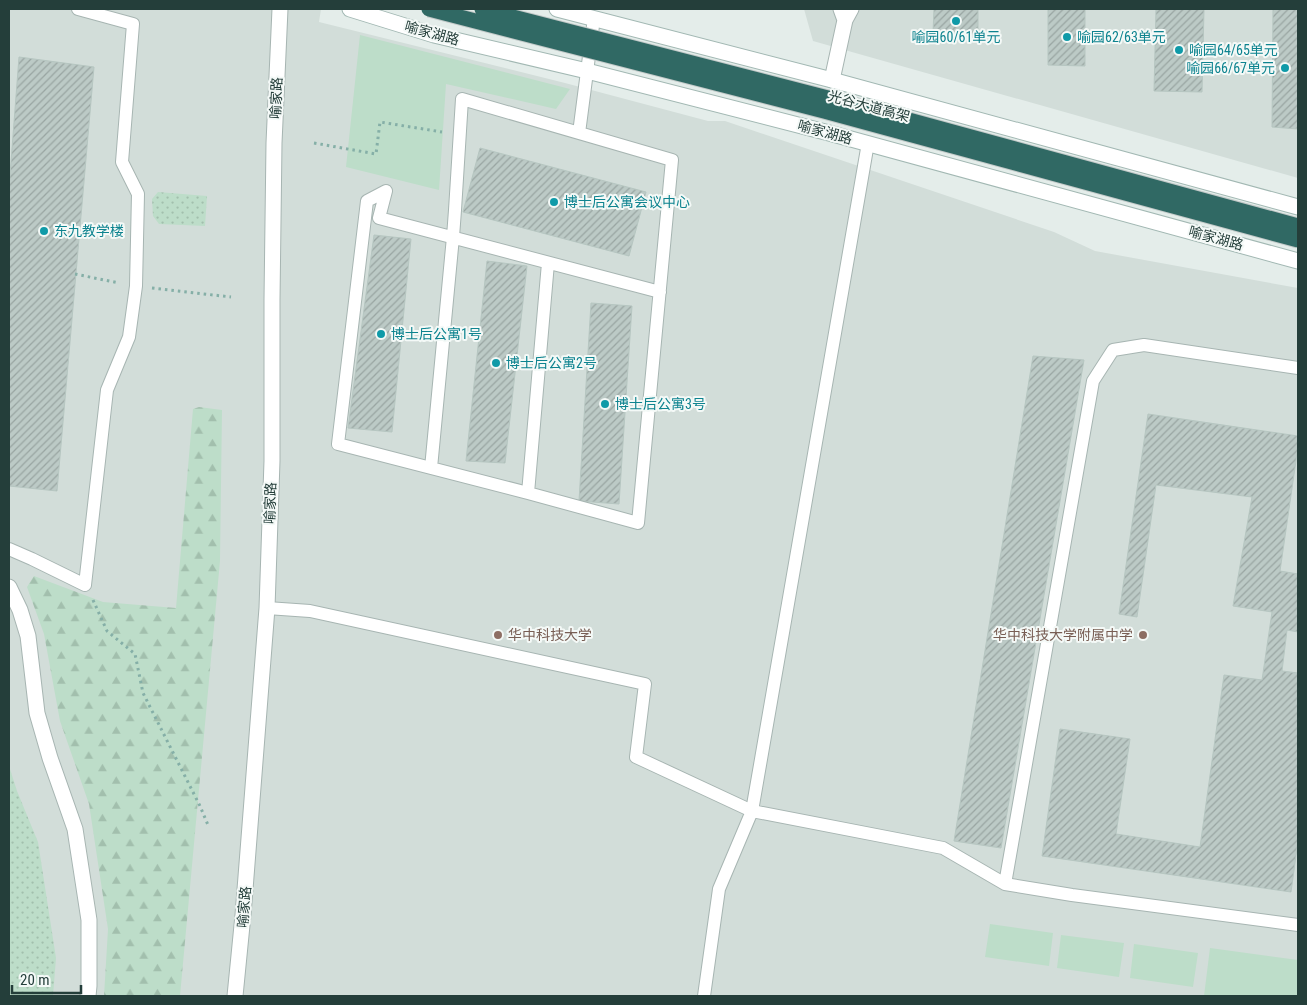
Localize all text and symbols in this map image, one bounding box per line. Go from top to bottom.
marker: 喻园60/61单元 [950,15,962,27]
street label: 喻家湖路 [403,18,461,48]
place label: 喻园60/61单元 [912,29,1000,45]
place label: 喻园62/63单元 [1077,29,1166,45]
marker: 喻园62/63单元 [1061,31,1073,43]
place label: 喻园64/65单元 [1189,42,1278,58]
marker: 喻园64/65单元 [1173,44,1185,56]
place label: 喻园66/67单元 [1186,60,1275,76]
marker: 喻园66/67单元 [1279,62,1291,74]
street label: 喻家路 [267,77,285,119]
street label: 光谷大道高架 [826,87,912,125]
street label: 喻家湖路 [796,117,854,147]
place label: 博士后公寓会议中心 [564,194,690,210]
marker: 博士后公寓会议中心 [548,196,560,208]
place label: 东九教学楼 [54,223,124,239]
street label: 喻家湖路 [1187,223,1245,253]
marker: 东九教学楼 [38,225,50,237]
place label: 博士后公寓1号 [391,326,482,342]
marker: 博士后公寓1号 [375,328,387,340]
place label: 博士后公寓2号 [506,355,597,371]
marker: 博士后公寓2号 [490,357,502,369]
place label: 博士后公寓3号 [615,396,706,412]
marker: 博士后公寓3号 [599,398,611,410]
street label: 喻家路 [261,482,279,524]
place label: 华中科技大学 [508,627,592,643]
place label: 华中科技大学附属中学 [993,627,1133,643]
marker: 华中科技大学 [492,629,504,641]
marker: 华中科技大学附属中学 [1137,629,1149,641]
street label: 喻家路 [234,885,254,929]
scale bar [12,962,81,994]
text: 20 m [20,971,50,989]

